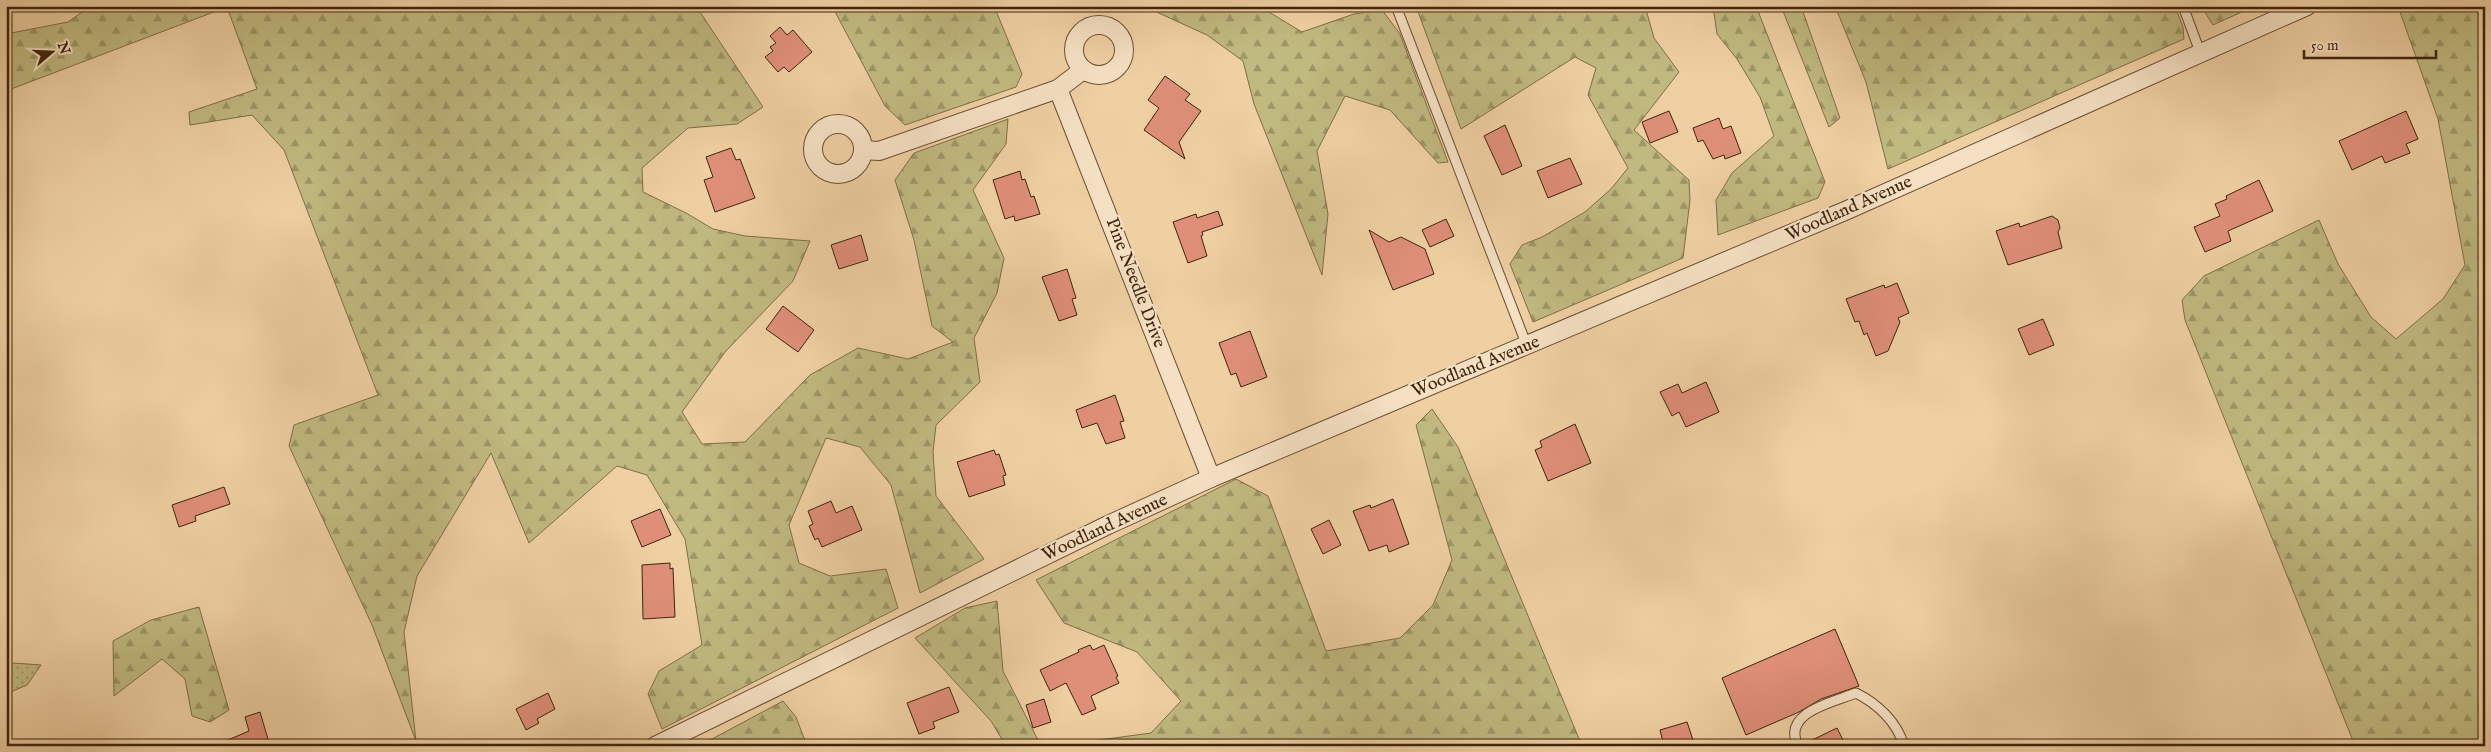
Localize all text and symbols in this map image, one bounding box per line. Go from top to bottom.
north arrow [28,28,78,78]
scale bar [2304,28,2436,60]
text: 50 m [2311,36,2339,55]
text: N [53,38,74,57]
street label: Woodland Avenue [1782,171,1916,247]
street label: Pine Needle Drive [1100,215,1170,351]
street label: Woodland Avenue [1409,331,1543,403]
street label: Woodland Avenue [1038,489,1172,567]

